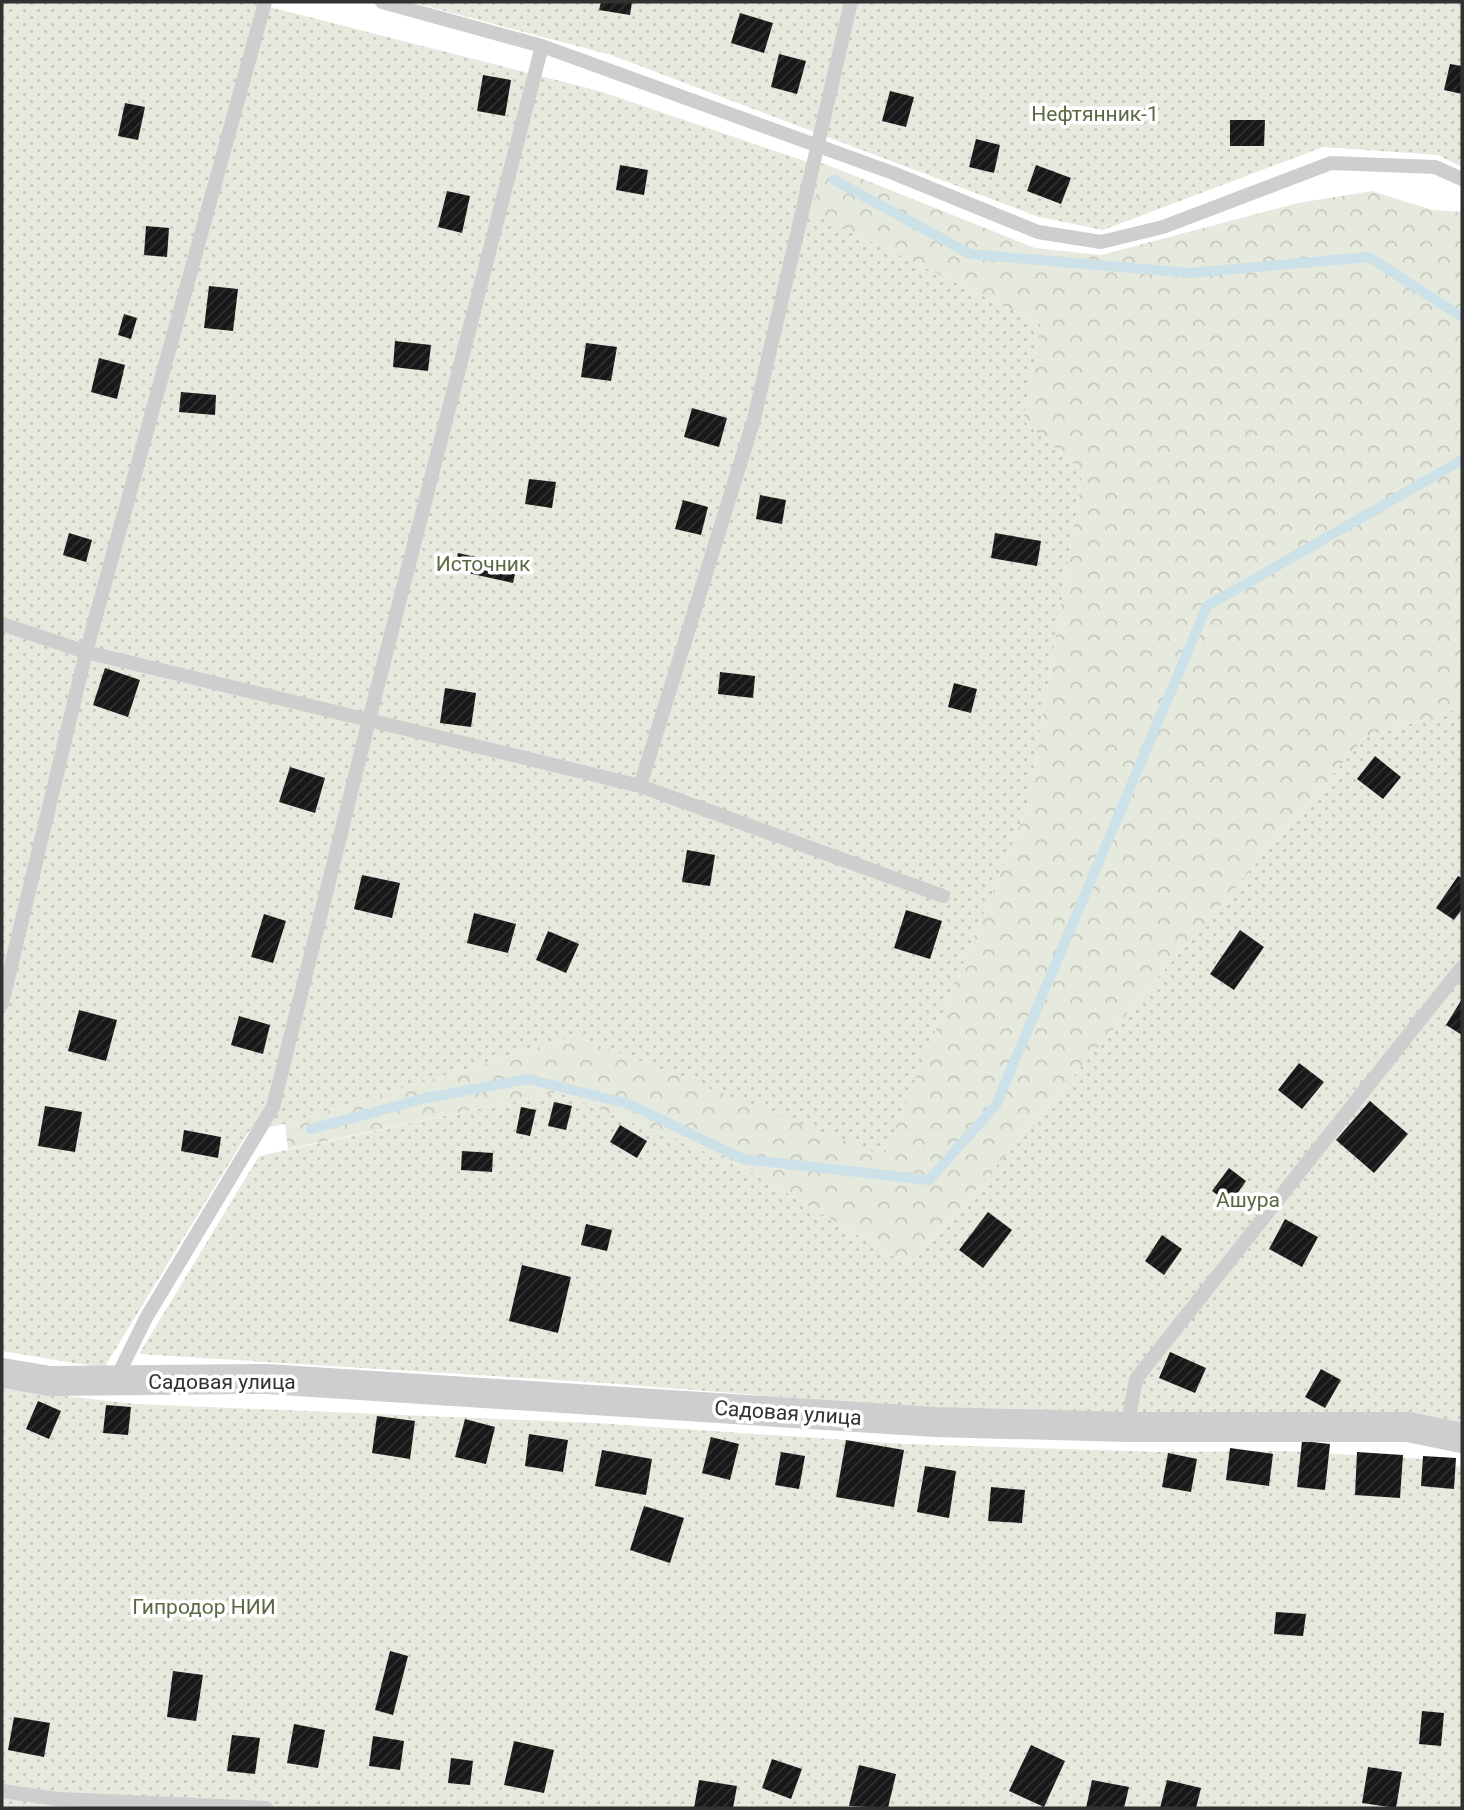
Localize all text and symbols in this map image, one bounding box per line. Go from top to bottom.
park label: Нефтянник-1 [1031,102,1159,126]
park label: Источник [436,552,531,576]
park label: Ашура [1216,1188,1280,1212]
street label: Садовая улица [148,1370,296,1394]
street label: Садовая улица [714,1396,862,1430]
park label: Гипродор НИИ [132,1595,276,1619]

